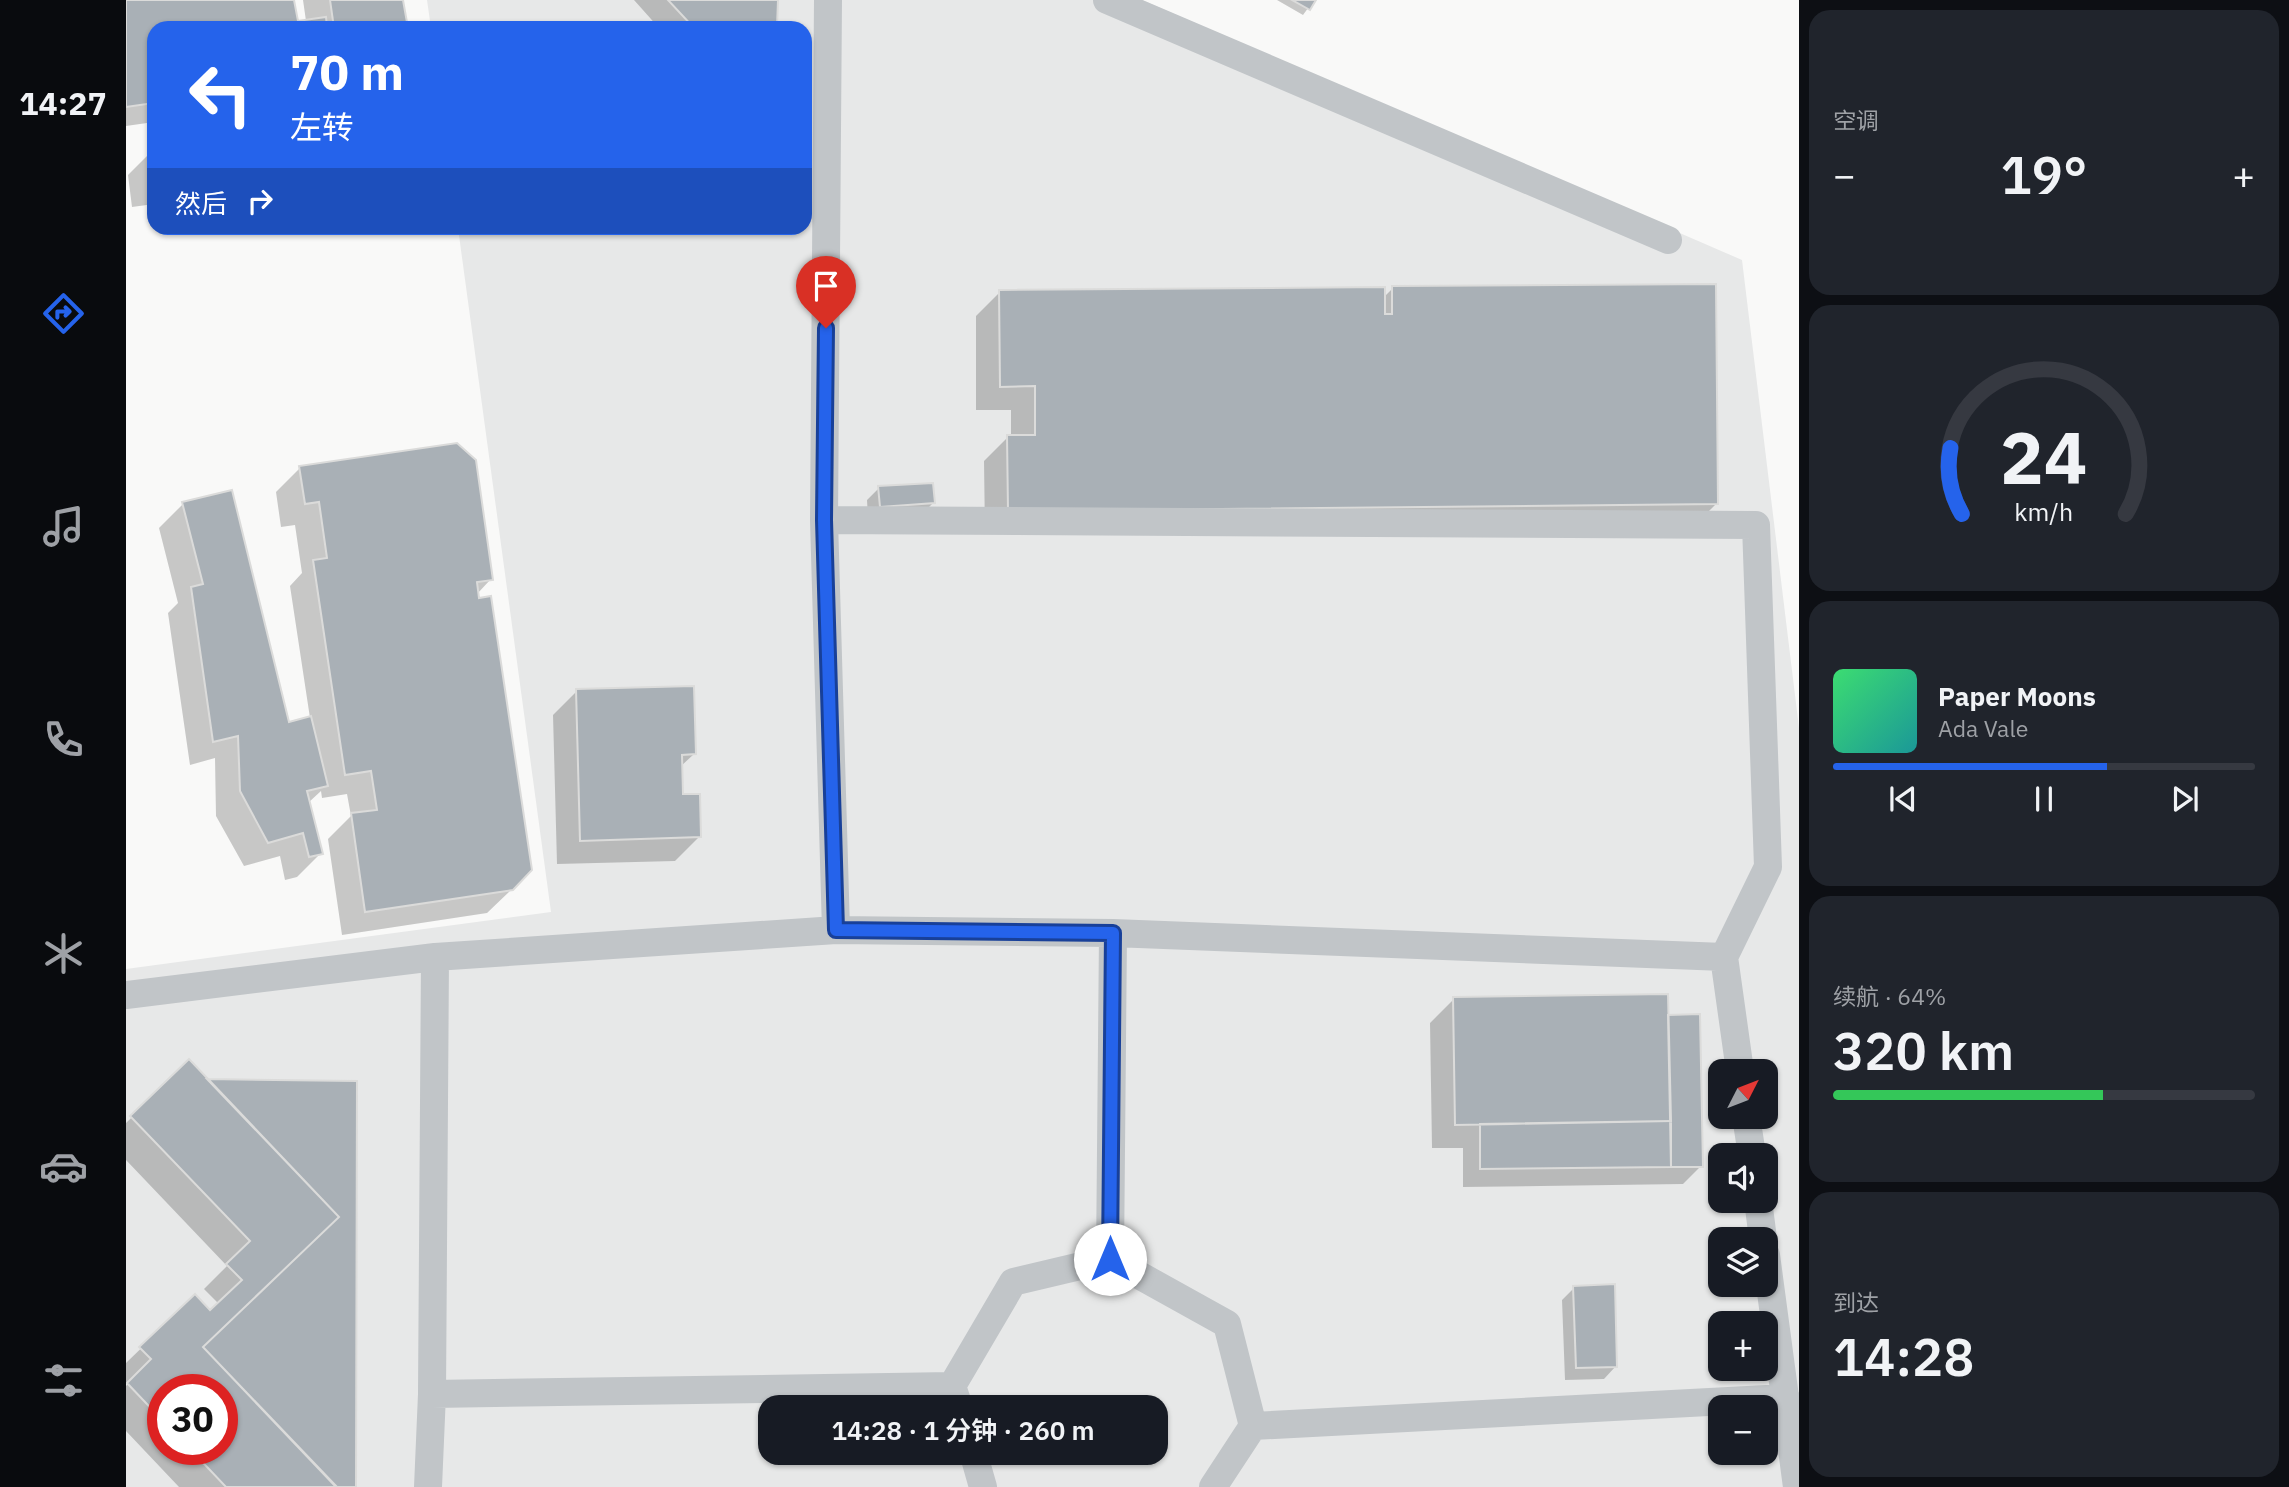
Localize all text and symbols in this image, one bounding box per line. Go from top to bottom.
text: 70 m [290,40,404,103]
icon: left [175,49,266,140]
text: 14:27 [19,82,107,124]
text: 空调 [1833,105,1879,135]
text: 左转 [290,106,354,148]
text: 19° [2001,141,2087,208]
text: − [1833,150,1856,199]
text: + [2232,150,2255,199]
icon: right [241,182,279,220]
text: 然后 [175,186,227,220]
pin [796,256,856,328]
icon: arrive [807,267,845,305]
icon: directions [39,289,88,338]
text: 24 [2000,410,2088,505]
text: km/h [2015,495,2073,528]
icon: music [39,502,88,551]
text: Paper Moons [1938,679,2096,713]
text: Ada Vale [1938,713,2028,743]
icon: phone [39,715,88,764]
icon: previous [1884,780,1922,818]
icon: pause [2025,780,2063,818]
icon: next [2166,780,2204,818]
icon: climate [39,929,88,978]
text: 续航 · 64% [1833,981,1946,1011]
text: 320 km [1833,1017,2014,1084]
north arrow [1708,1059,1778,1129]
map controls [1708,1059,1778,1465]
icon: car [39,1142,88,1191]
button: sound [1708,1143,1778,1213]
position arrow [1073,1222,1147,1296]
button: layers [1708,1227,1778,1297]
text: 到达 [1833,1287,1879,1317]
button: + [1708,1311,1778,1381]
text: 14:28 [1833,1323,1974,1390]
icon: filters [39,1356,88,1405]
speed limit sign: 30 [147,1374,238,1465]
button: − [1708,1395,1778,1465]
text: 14:28 · 1 分钟 · 260 m [831,1413,1095,1447]

